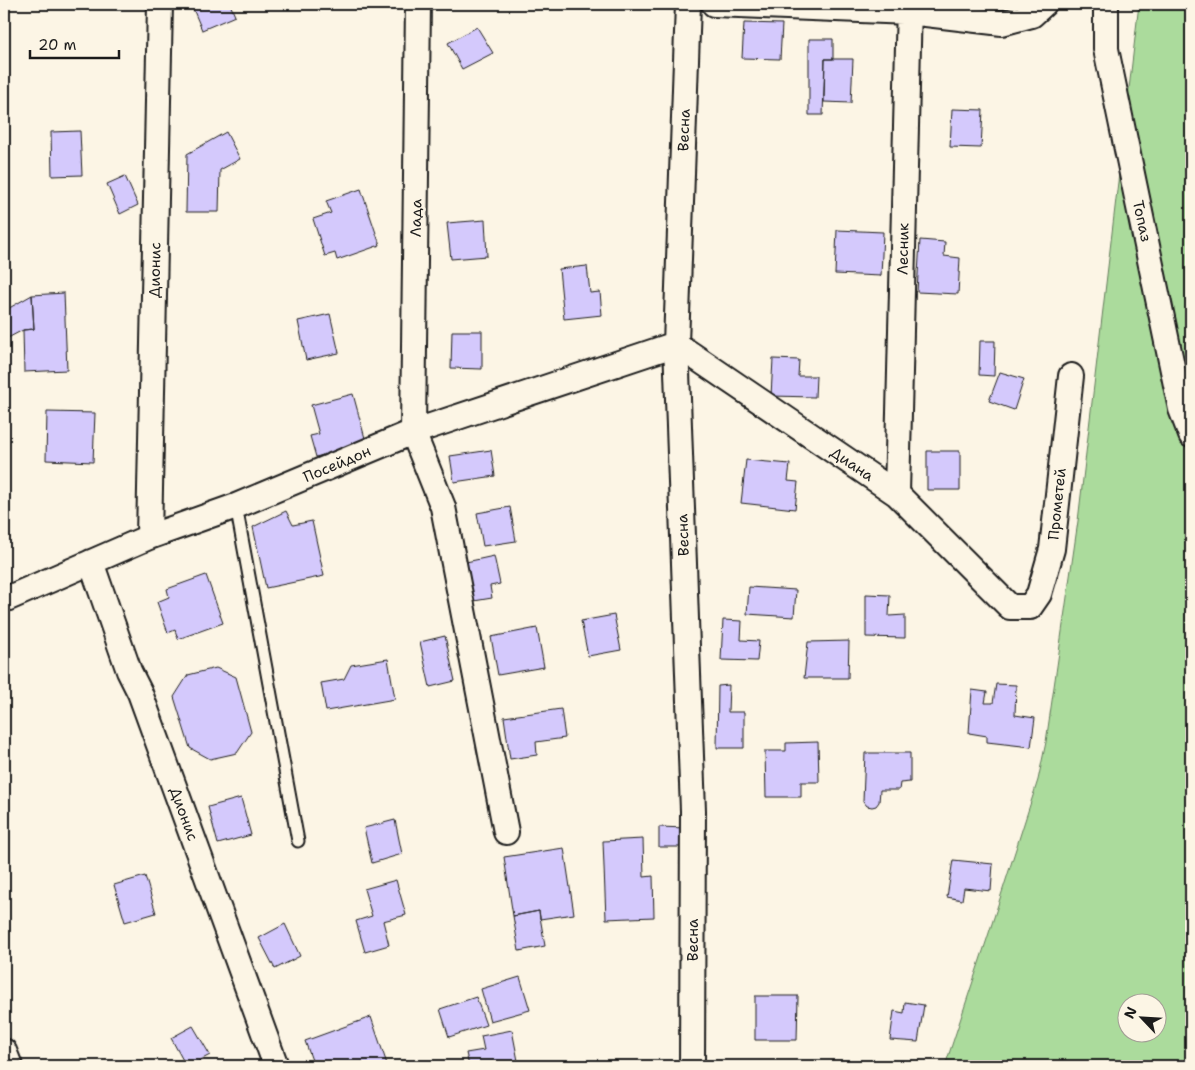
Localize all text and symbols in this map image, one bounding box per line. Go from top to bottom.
scale bar [30,28,119,60]
text: 20 m [38,35,77,55]
street label: Весна [673,108,695,152]
street label: Лада [406,198,426,237]
street label: Топаз [1128,198,1156,244]
street label: Лесник [893,223,913,275]
street label: Дионис [145,242,165,298]
street label: Посейдон [300,441,374,487]
street label: Диана [826,442,878,486]
street label: Прометей [1043,467,1071,541]
street label: Весна [672,513,694,557]
street label: Дионис [165,784,203,844]
street label: Весна [683,918,703,961]
north arrow [1118,992,1168,1042]
text: N [1120,1004,1141,1021]

